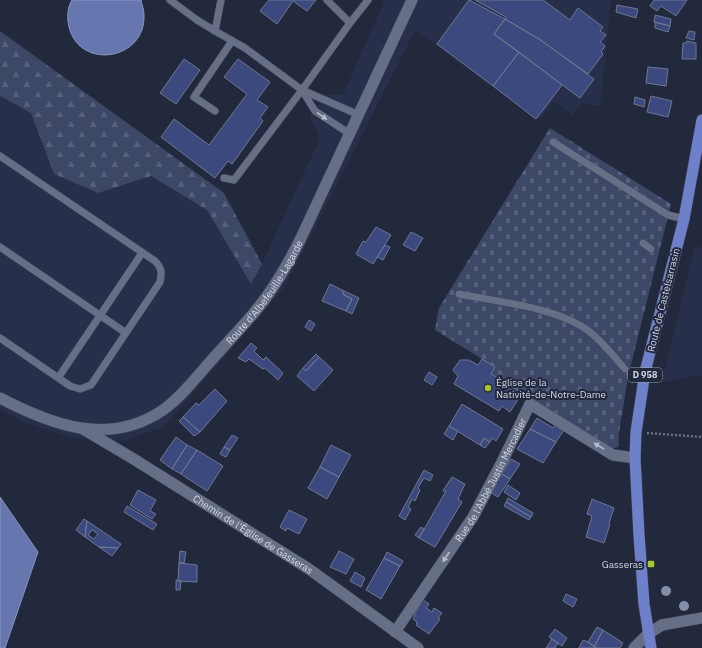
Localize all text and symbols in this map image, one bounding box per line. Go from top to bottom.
one-way arrow [316,112,328,119]
street label: Route d'Albefeuille-Lagarde [223,238,306,347]
street label: Route de Castelsarrasin [644,247,683,353]
road number: D 958 [628,368,662,382]
place label: Église de la Nativité-de-Notre-Dame [496,376,607,401]
marker: Église de la Nativité-de-Notre-Dame [483,383,493,393]
street label: Rue de l'Abbé Justin Mercadier [452,416,529,544]
one-way arrow [593,443,605,450]
street label: Chemin de l'Église de Gasseras [190,492,316,577]
one-way arrow [442,552,450,563]
place label: Gasseras [602,558,643,571]
marker: Gasseras [646,559,656,569]

